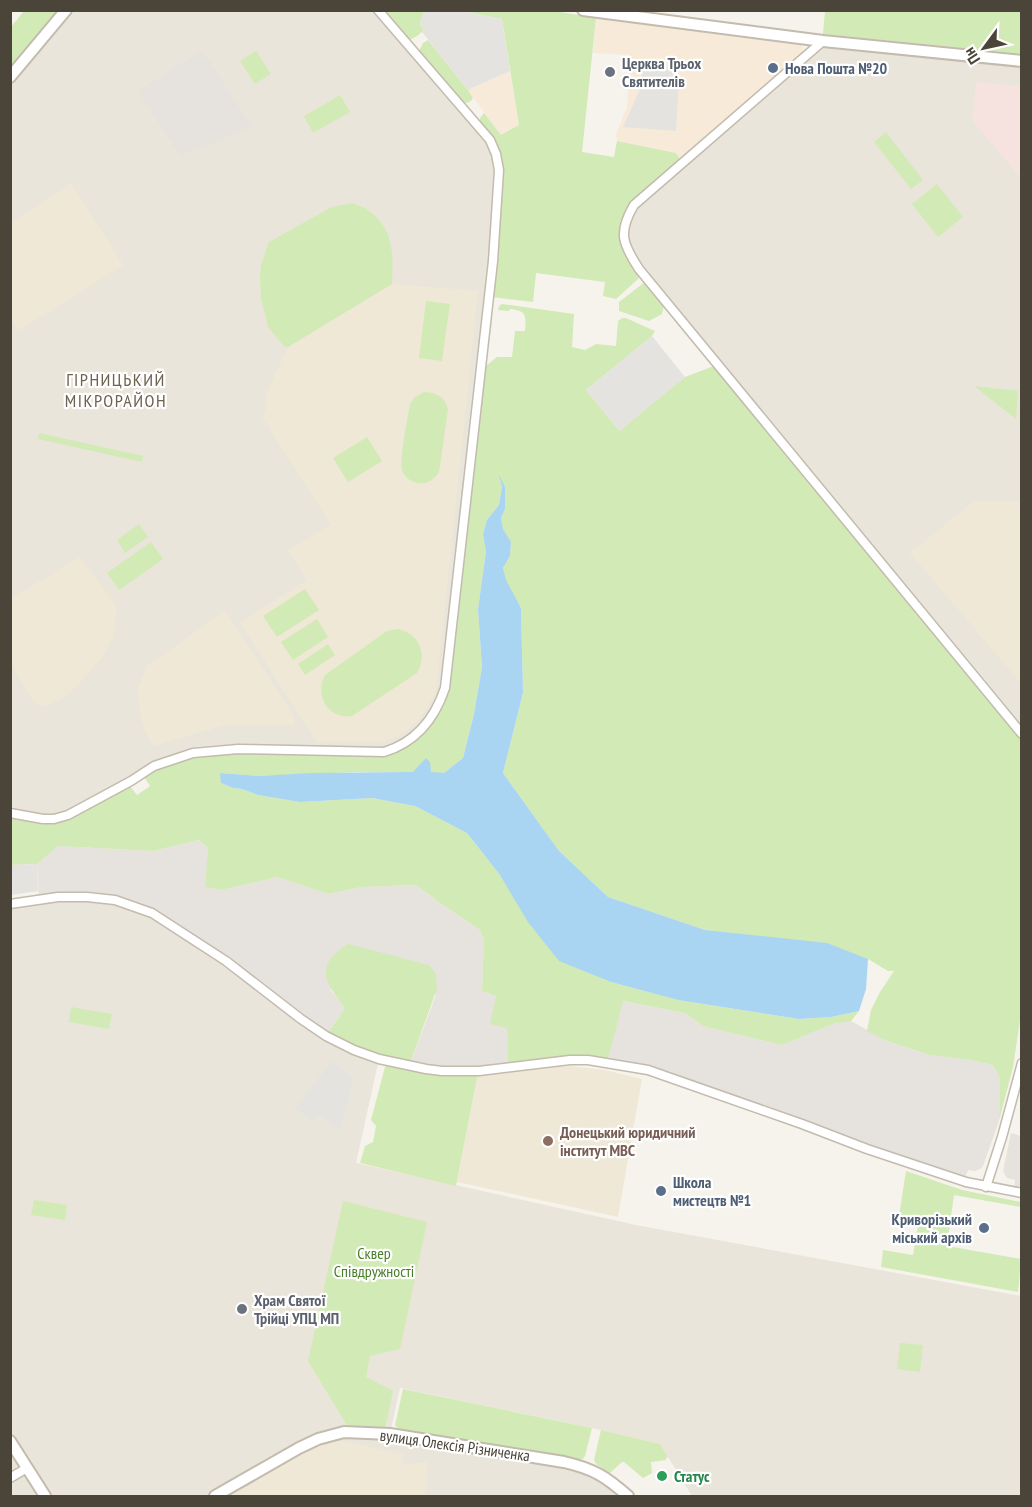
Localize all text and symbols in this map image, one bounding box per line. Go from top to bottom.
north arrow [954,18,1014,78]
text: Пн [959,44,984,68]
place label: Церква Трьох Святителів [622,53,701,91]
place label: Нова Пошта №20 [785,58,888,78]
marker: Нова Пошта №20 [766,61,780,75]
marker: Церква Трьох Святителів [603,65,617,79]
district label: ГІРНИЦЬКИЙ МІКРОРАЙОН [65,368,167,412]
place label: Донецький юридичний інститут МВС [560,1122,695,1160]
marker: Донецький юридичний інститут МВС [541,1134,555,1148]
place label: Школа мистецтв №1 [673,1172,751,1210]
marker: Школа мистецтв №1 [654,1184,668,1198]
place label: Криворізький міський архів [892,1209,972,1247]
marker: Криворізький міський архів [977,1221,991,1235]
park label: Сквер Співдружності [334,1243,414,1281]
place label: Храм Святої Трійці УПЦ МП [254,1290,339,1328]
marker: Храм Святої Трійці УПЦ МП [235,1302,249,1316]
street label: вулиця Олексія Різниченка [379,1425,531,1465]
place label: Статус [674,1466,710,1486]
marker: Статус [655,1469,669,1483]

